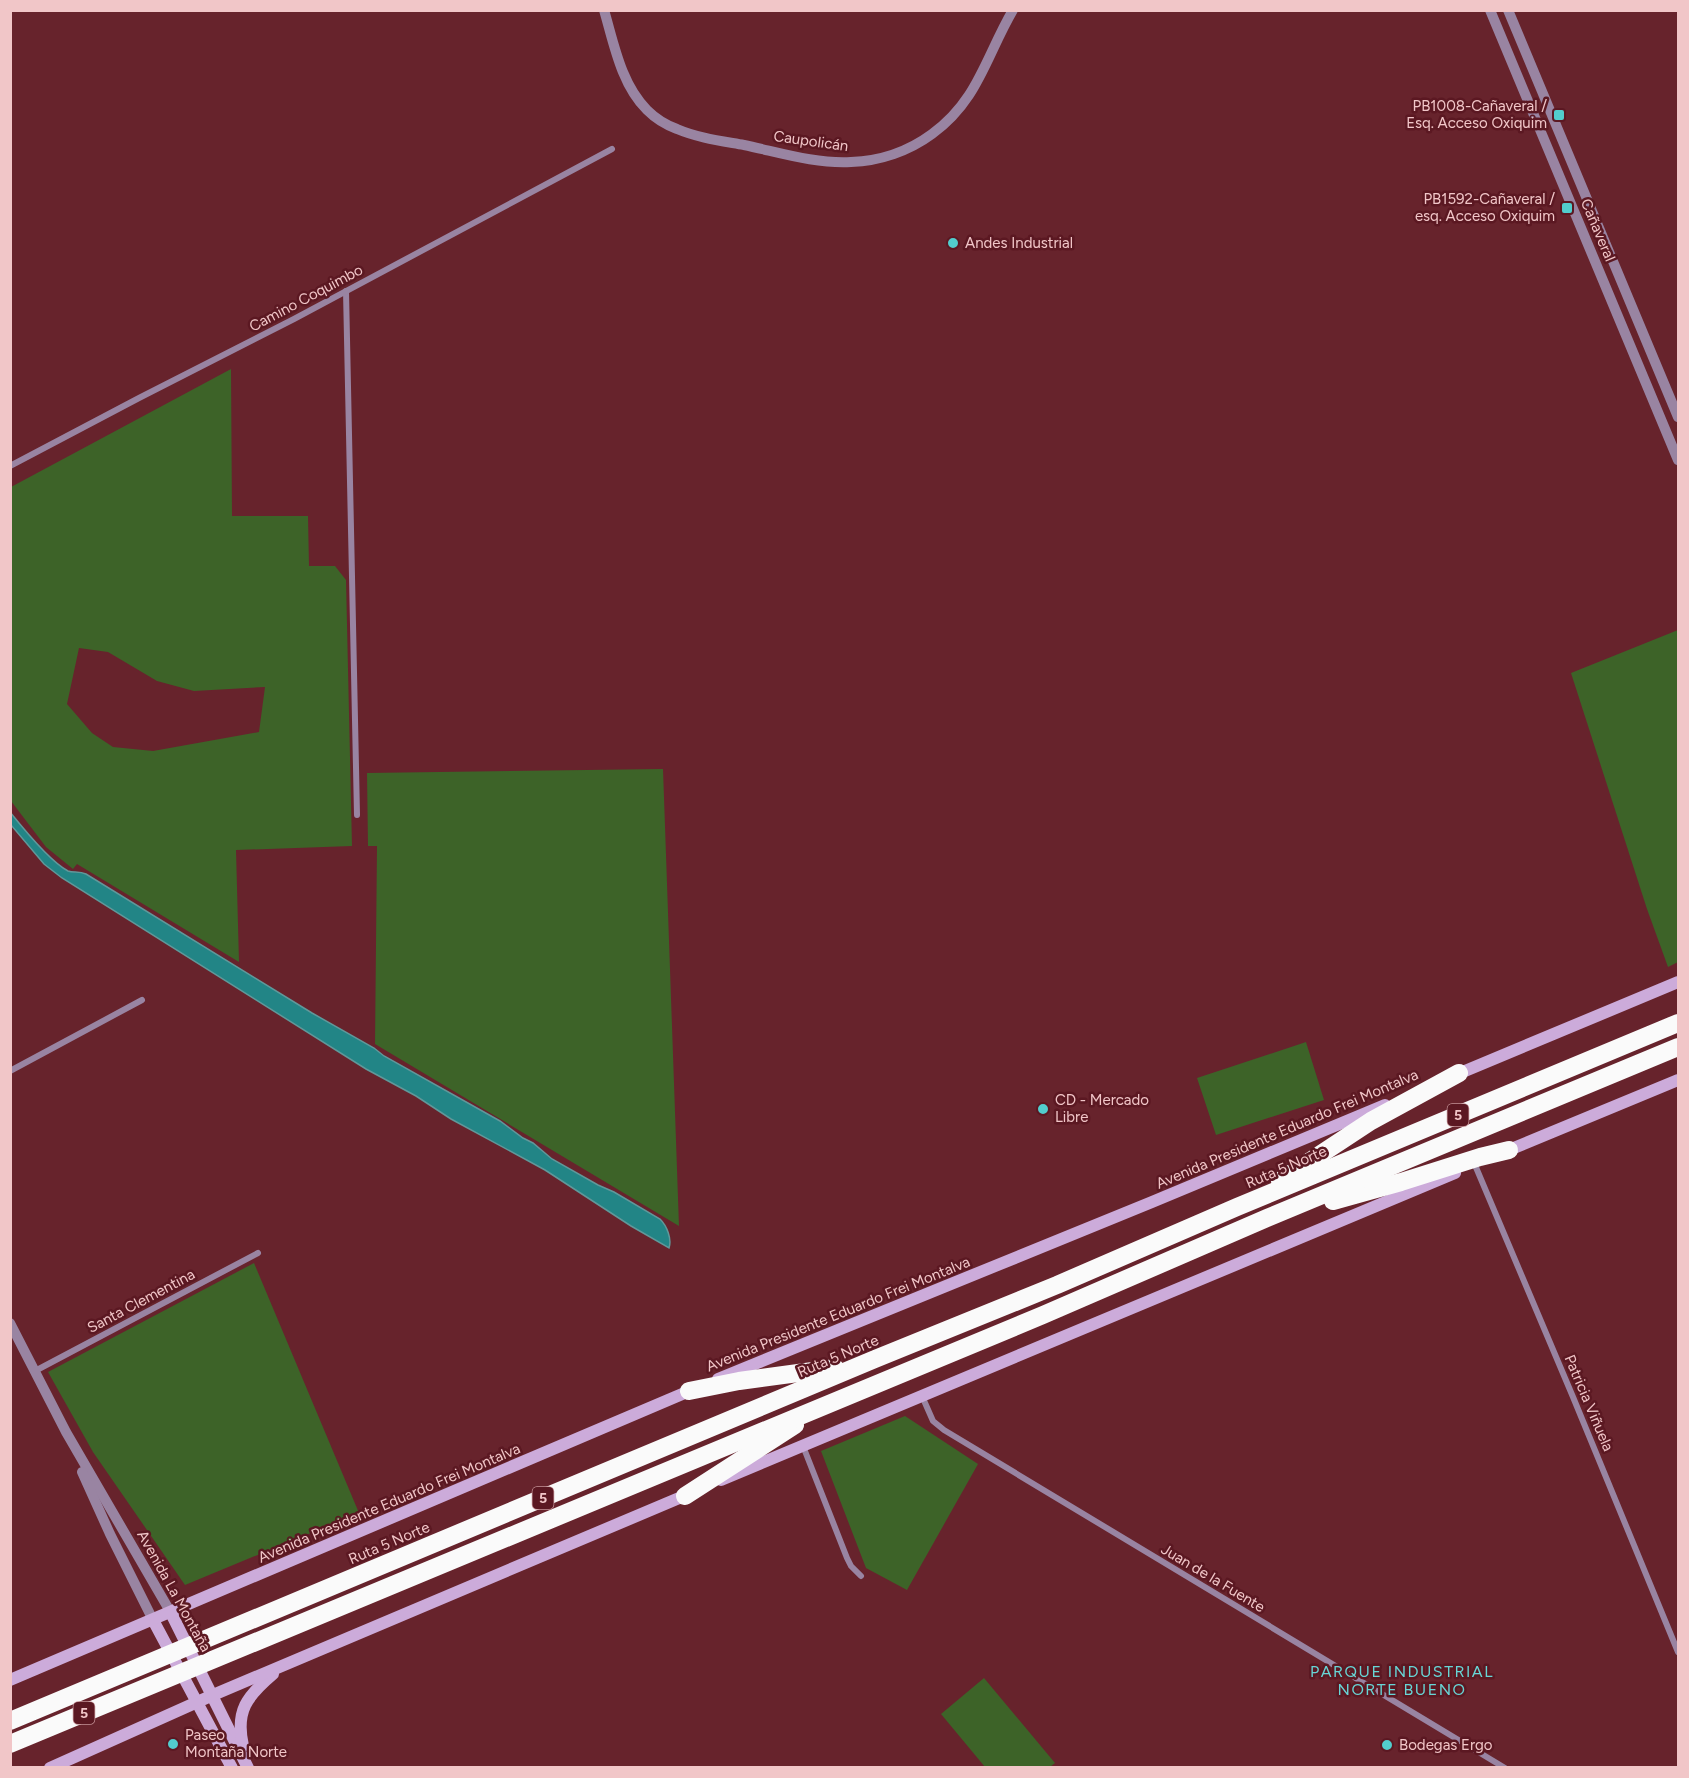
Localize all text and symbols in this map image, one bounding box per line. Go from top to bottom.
place label: PB1008-Cañaveral / Esq. Acceso Oxiquim [1406,97,1547,132]
marker: PB1008-Cañaveral / Esq. Acceso Oxiquim [1552,108,1566,122]
street label: Caupolicán [772,127,850,155]
place label: PB1592-Cañaveral / esq. Acceso Oxiquim [1415,190,1555,225]
street label: Cañaveral [1577,196,1619,264]
marker: PB1592-Cañaveral / esq. Acceso Oxiquim [1560,201,1574,215]
place label: Andes Industrial [965,234,1073,252]
marker: Andes Industrial [946,236,960,250]
street label: Camino Coquimbo [246,260,366,335]
street label: Avenida Presidente Eduardo Frei Montalva [1153,1065,1421,1193]
place label: CD - Mercado Libre [1055,1091,1149,1126]
marker: CD - Mercado Libre [1036,1102,1050,1116]
road number: 5 [1448,1104,1468,1126]
street label: Ruta 5 Norte [1243,1142,1329,1192]
street label: Avenida Presidente Eduardo Frei Montalva [703,1253,973,1375]
street label: Santa Clementina [84,1265,198,1337]
street label: Ruta 5 Norte [795,1331,881,1381]
street label: Patricia Viñuela [1561,1352,1617,1454]
street label: Avenida Presidente Eduardo Frei Montalva [255,1439,523,1567]
road number: 5 [532,1487,554,1509]
street label: Ruta 5 Norte [346,1518,432,1568]
street label: Avenida La Montaña [133,1527,215,1655]
street label: Juan de la Fuente [1158,1540,1268,1616]
district label: PARQUE INDUSTRIAL NORTE BUENO [1310,1662,1494,1699]
road number: 5 [74,1702,94,1724]
place label: Paseo Montaña Norte [185,1726,287,1761]
place label: Bodegas Ergo [1399,1736,1493,1754]
marker: Paseo Montaña Norte [166,1737,180,1751]
marker: Bodegas Ergo [1380,1738,1394,1752]

